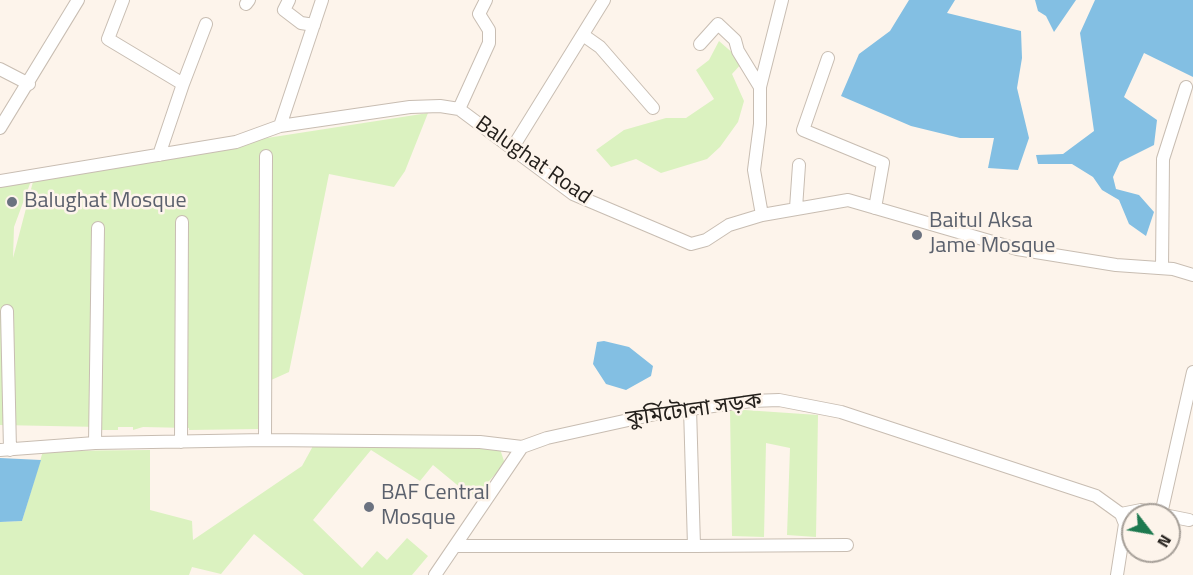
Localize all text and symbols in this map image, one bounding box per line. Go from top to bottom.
street label: Balughat Road [470,111,596,211]
place label: Balughat Mosque [24,189,187,215]
marker: Balughat Mosque [5,195,19,209]
place label: Baitul Aksa Jame Mosque [929,209,1055,260]
marker: Baitul Aksa Jame Mosque [910,228,924,242]
street label: কুর্মিটোলা সড়ক [624,388,764,434]
place label: BAF Central Mosque [381,481,490,532]
marker: BAF Central Mosque [362,500,376,514]
north arrow [1121,503,1181,563]
text: N [1152,530,1178,552]

